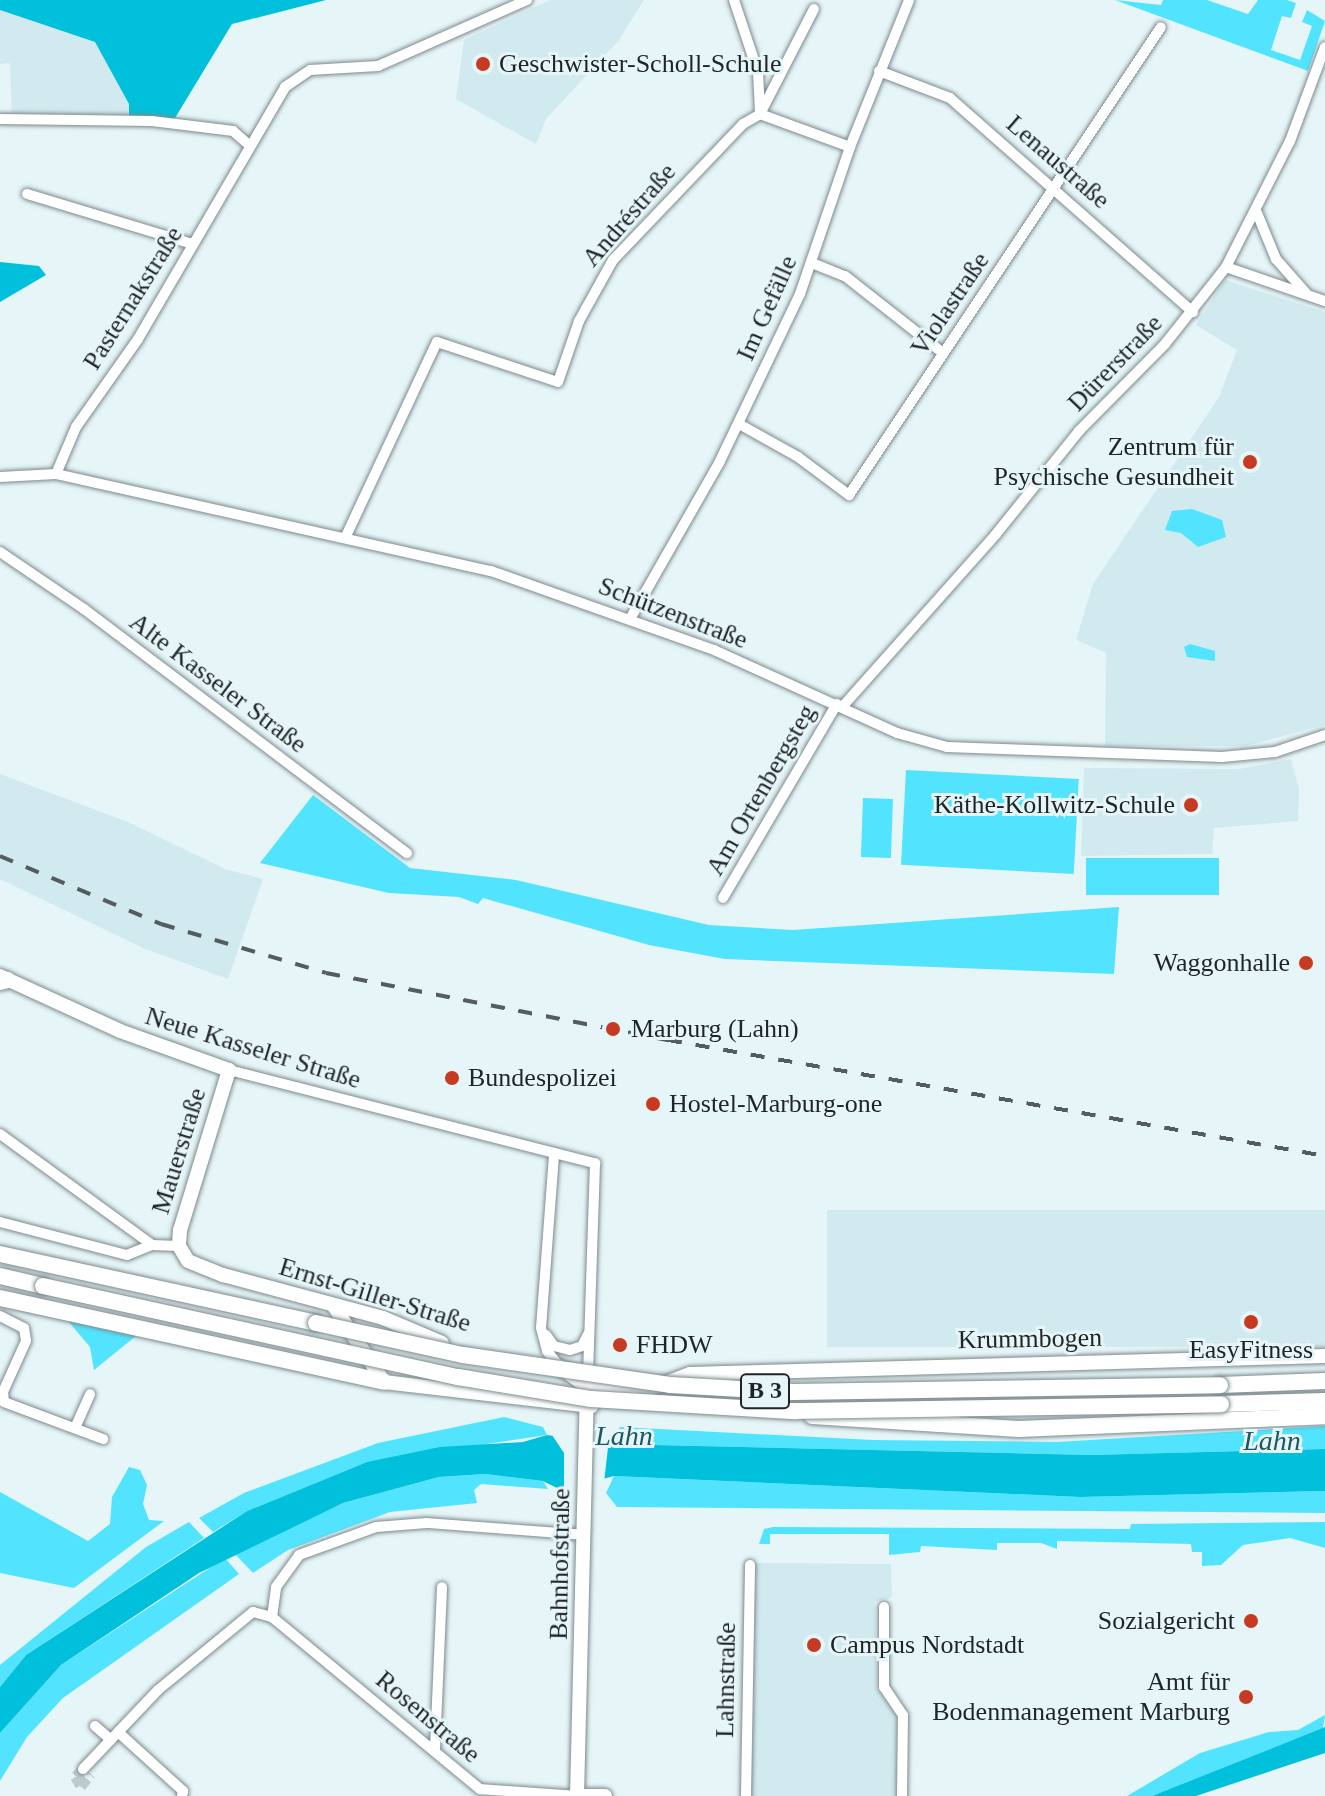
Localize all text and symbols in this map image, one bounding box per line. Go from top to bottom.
place label: Geschwister-Scholl-Schule [499,48,782,80]
marker: Geschwister-Scholl-Schule [474,55,492,73]
street label: Lenaustraße [1000,109,1116,215]
street label: Andréstraße [576,157,682,273]
street label: Pasternakstraße [77,221,189,375]
street label: Violastraße [904,246,996,362]
street label: Im Gefälle [730,251,804,365]
street label: Dürerstraße [1061,308,1169,418]
place label: Zentrum für Psychische Gesundheit [994,431,1234,492]
marker: Zentrum für Psychische Gesundheit [1241,453,1259,471]
street label: Schützenstraße [594,570,752,656]
street label: Alte Kasseler Straße [123,606,313,760]
street label: Am Ortenbergsteg [699,699,823,881]
place label: Käthe-Kollwitz-Schule [934,789,1175,821]
marker: Käthe-Kollwitz-Schule [1182,796,1200,814]
place label: Waggonhalle [1153,947,1290,979]
marker: Waggonhalle [1297,954,1315,972]
street label: Neue Kasseler Straße [141,1000,365,1096]
place label: Marburg (Lahn) [631,1013,799,1045]
marker: Marburg (Lahn) [602,1018,624,1040]
place label: Bundespolizei [468,1062,617,1094]
marker: Bundespolizei [443,1069,461,1087]
street label: Mauerstraße [145,1084,213,1218]
place label: Hostel-Marburg-one [669,1088,882,1120]
marker: Hostel-Marburg-one [644,1095,662,1113]
street label: Ernst-Giller-Straße [275,1251,475,1339]
marker: EasyFitness [1242,1313,1260,1331]
street label: Krummbogen [958,1322,1102,1356]
place label: FHDW [636,1329,713,1361]
place label: EasyFitness [1189,1334,1313,1366]
marker: FHDW [611,1336,629,1354]
road number: B 3 [739,1371,791,1411]
water label: Lahn [595,1419,653,1453]
water label: Lahn [1243,1424,1301,1458]
street label: Bahnhofstraße [543,1488,577,1640]
place label: Sozialgericht [1098,1605,1235,1637]
marker: Sozialgericht [1242,1612,1260,1630]
street label: Lahnstraße [709,1622,743,1738]
place label: Campus Nordstadt [830,1629,1024,1661]
marker: Campus Nordstadt [805,1636,823,1654]
street label: Rosenstraße [369,1664,487,1770]
place label: Amt für Bodenmanagement Marburg [932,1666,1230,1728]
marker: Amt für Bodenmanagement Marburg [1237,1688,1255,1706]

